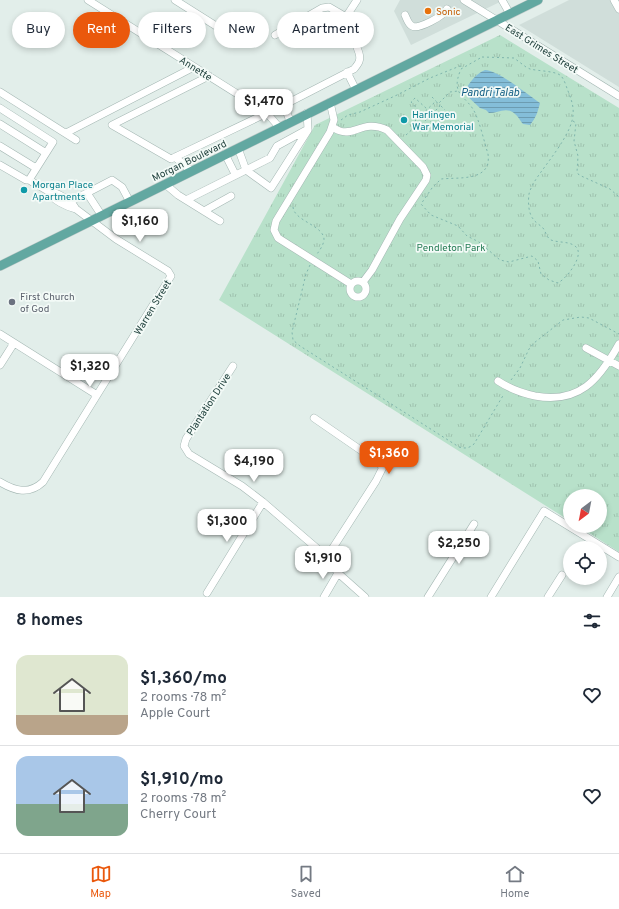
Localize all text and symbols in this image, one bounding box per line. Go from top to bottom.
marker: Sonic [423,6,433,16]
place label: Sonic [436,6,461,19]
chip: Buy [12,12,65,48]
chip: Rent [73,12,130,48]
chip: Filters [138,12,206,48]
chip: New [214,12,269,48]
chip: Apartment [277,12,374,48]
street label: East Grimes Street [502,22,580,77]
street label: Annette [176,54,214,84]
water label: Pandri Talab [461,86,519,100]
pin: $1,470 [231,89,297,123]
text: $1,470 [244,94,284,110]
place label: Harlingen War Memorial [412,109,474,134]
marker: Harlingen War Memorial [399,115,409,125]
street label: Morgan Boulevard [150,138,229,185]
place label: Morgan Place Apartments [32,179,93,204]
marker: Morgan Place Apartments [19,185,29,195]
pin: $1,160 [107,209,173,243]
text: $1,160 [121,214,159,230]
park label: Pendleton Park [417,242,485,255]
street label: Warren Street [132,278,175,338]
place label: First Church of God [20,291,75,316]
marker: First Church of God [7,297,17,307]
pin: $1,320 [57,354,123,388]
text: $1,320 [70,359,110,375]
street label: Plantation Drive [184,371,234,439]
pin: $1,360 [356,441,422,475]
text: $1,360 [369,446,409,462]
pin: $4,190 [221,449,287,483]
text: $4,190 [233,454,275,470]
north arrow [563,489,607,533]
map controls [563,489,607,585]
pin: $1,300 [194,509,260,543]
text: $1,300 [206,514,248,530]
pin: $2,250 [426,531,492,565]
text: $2,250 [437,536,481,552]
button: locate [563,541,607,585]
pin: $1,910 [290,546,356,580]
text: $1,910 [304,551,342,567]
text: 8 homes [16,610,83,632]
icon: filters [581,610,603,632]
text: $1,360/mo [140,668,227,690]
icon: home [48,671,96,719]
icon: heart [581,684,603,706]
text: 2 rooms · 78 m² [140,690,226,706]
text: Apple Court [140,706,210,722]
text: $1,910/mo [140,769,223,791]
icon: home [48,772,96,820]
icon: heart [581,785,603,807]
text: 2 rooms · 78 m² [140,791,226,807]
text: Cherry Court [140,807,216,823]
tab: Map [90,863,112,901]
tab: Saved [291,863,321,901]
tab: Home [500,863,529,901]

